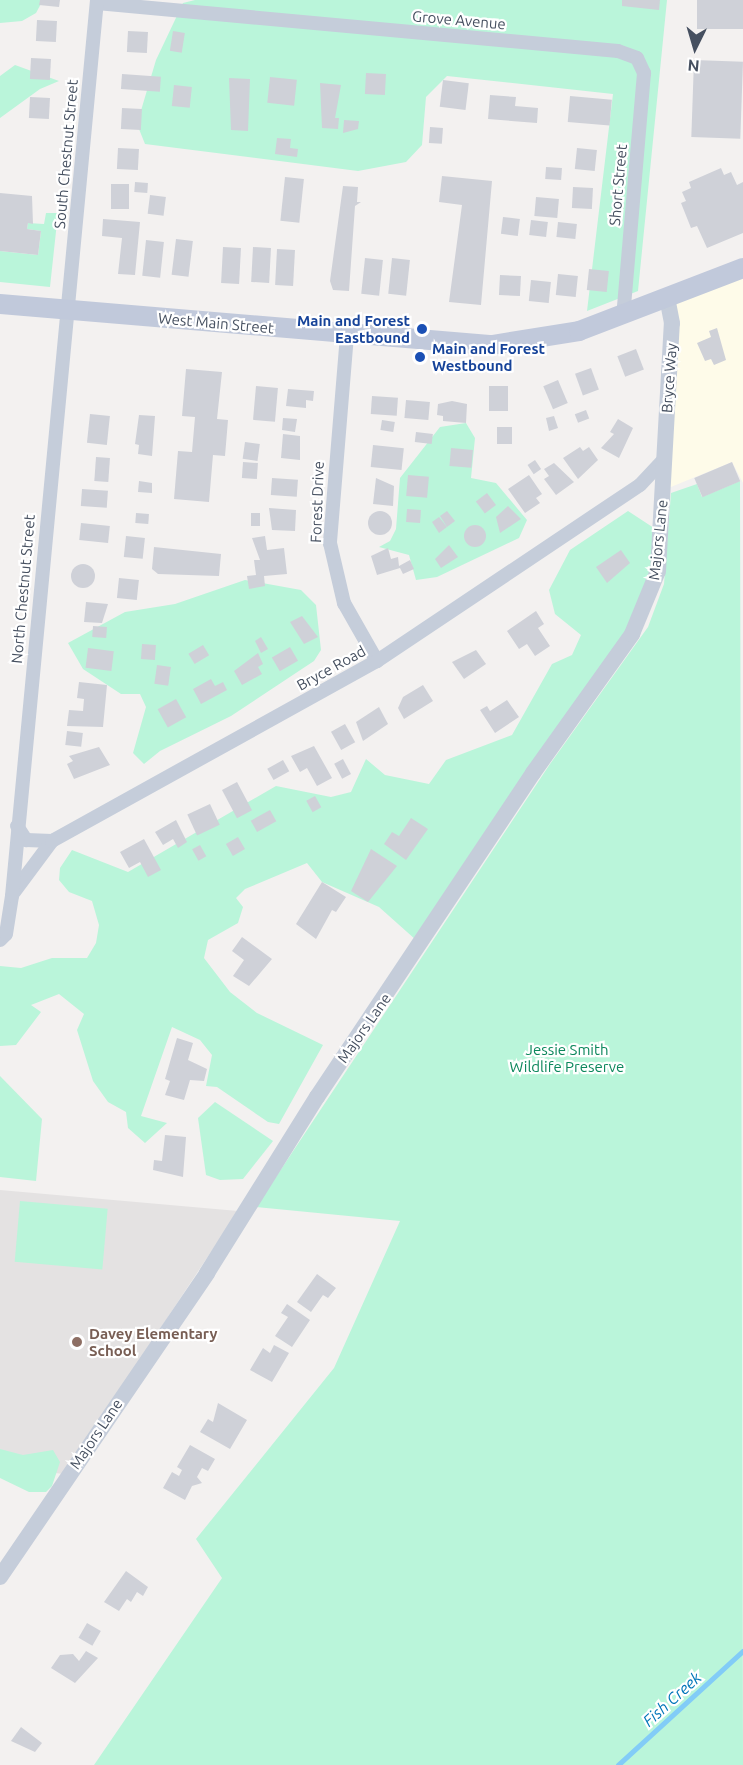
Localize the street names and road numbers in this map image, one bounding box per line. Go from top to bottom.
street label: Grove Avenue [411,7,507,33]
street label: South Chestnut Street [51,79,81,229]
street label: Short Street [605,143,631,227]
street label: West Main Street [157,309,275,337]
street label: Bryce Way [658,343,680,413]
street label: Forest Drive [307,461,327,543]
street label: Majors Lane [645,499,671,581]
street label: North Chestnut Street [8,514,38,664]
street label: Bryce Road [293,642,369,694]
street label: Majors Lane [333,990,395,1066]
street label: Majors Lane [66,1395,126,1473]

